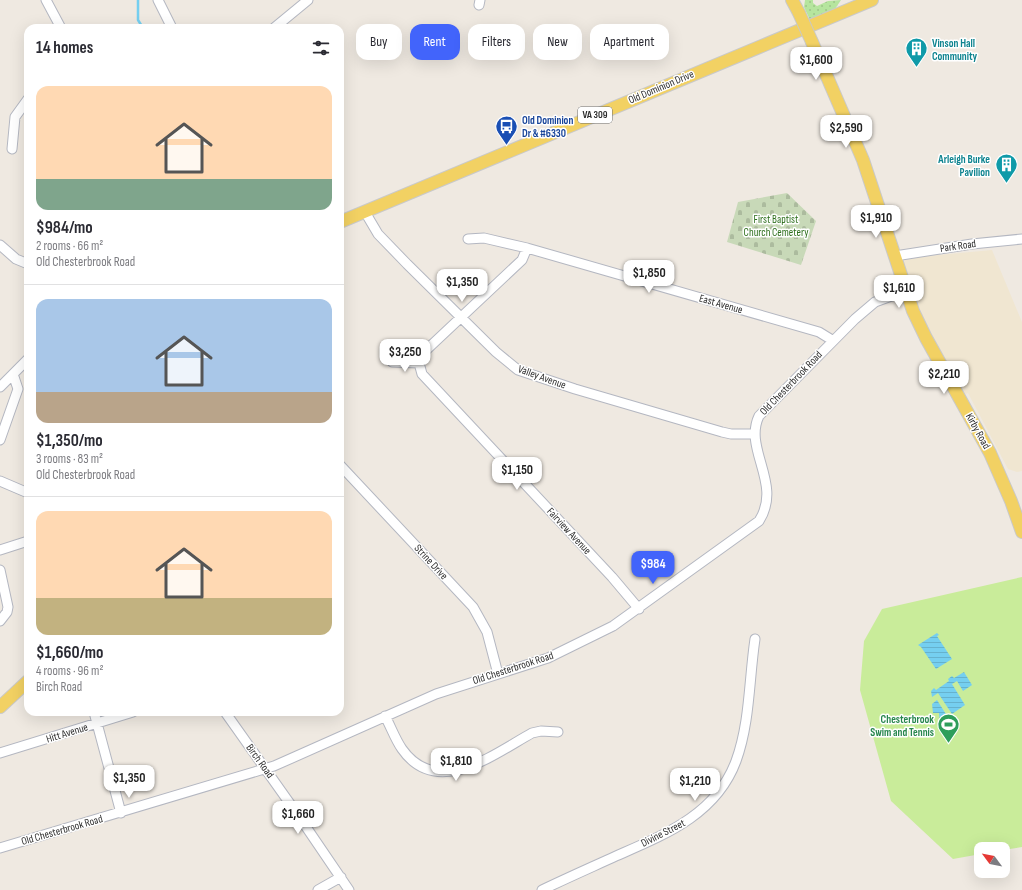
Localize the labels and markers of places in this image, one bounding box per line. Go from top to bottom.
building icon: Vinson Hall Community [904,36,930,69]
place label: Vinson Hall Community [932,37,978,63]
pin: $1,600 [783,47,849,81]
bus stop icon: Old Dominion Dr & #6330 [493,113,519,146]
place label: Old Dominion Dr & #6330 [522,114,573,140]
pin: $2,590 [813,115,879,149]
building icon: Arleigh Burke Pavilion [993,152,1019,185]
place label: Arleigh Burke Pavilion [937,153,990,179]
pin: $1,910 [843,205,909,239]
pin: $1,850 [616,260,682,294]
pin: $1,350 [429,269,495,303]
pin: $1,610 [866,275,932,309]
pin: $3,250 [372,339,438,373]
pin: $2,210 [911,361,977,395]
pin: $1,150 [484,457,550,491]
pin: $984 [629,551,677,585]
sports icon: Chesterbrook Swim and Tennis [936,712,962,745]
place label: Chesterbrook Swim and Tennis [870,713,934,739]
pin: $1,810 [423,748,489,782]
pin: $1,350 [96,765,162,799]
pin: $1,210 [662,768,728,802]
pin: $1,660 [265,801,331,835]

